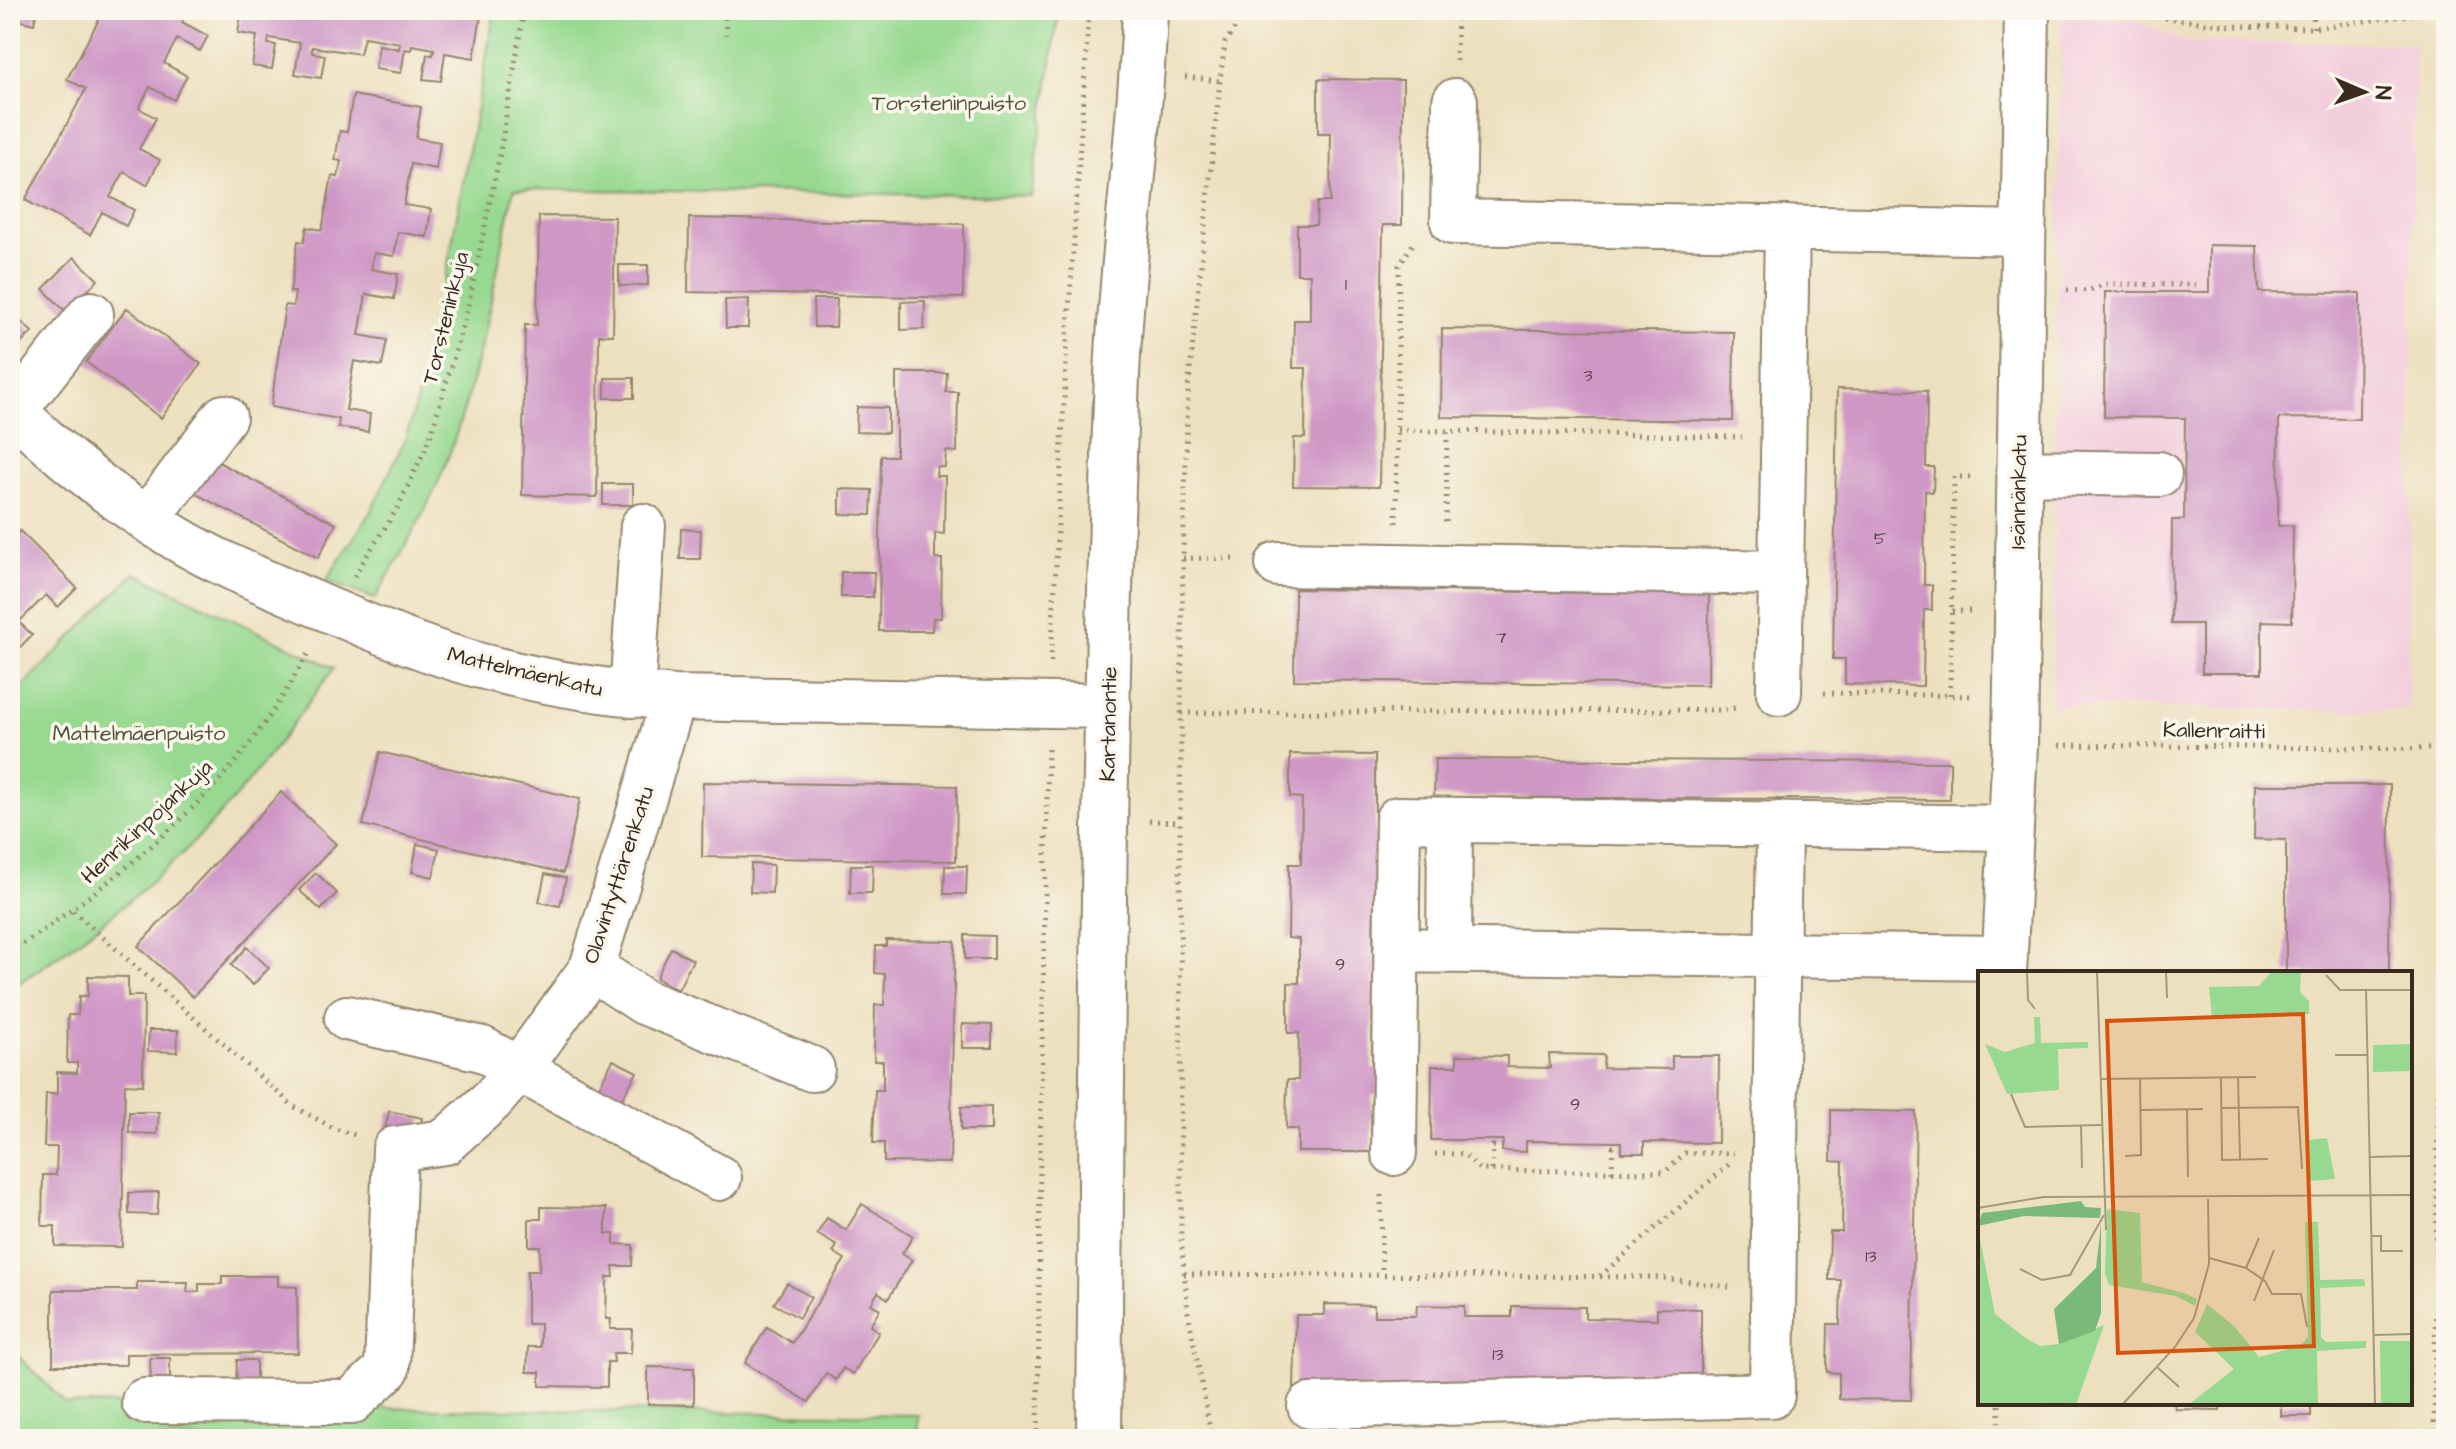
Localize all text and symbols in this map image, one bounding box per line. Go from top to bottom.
north arrow [2324,52,2404,132]
text: N [2367,85,2398,100]
park label: Torsteninpuisto [872,88,1027,119]
street label: Torsteninkuja [415,249,477,387]
house number: 1 [1345,272,1347,297]
house number: 3 [1583,363,1593,388]
street label: Isännänkatu [2003,434,2035,550]
house number: 5 [1874,526,1887,551]
house number: 7 [1495,625,1507,650]
street label: Mattelmäenkatu [444,639,606,705]
street label: Kartanontie [1092,666,1126,782]
street label: Kallenraitti [2163,715,2265,747]
park label: Mattelmäenpuisto [53,718,226,749]
street label: Henrikinpojankuja [74,753,220,891]
street label: Olavintyttärenkatu [576,782,663,968]
house number: 9 [1335,952,1345,977]
inset map [1978,971,2412,1405]
house number: 9 [1570,1092,1580,1117]
house number: 13 [1865,1244,1877,1269]
house number: 13 [1492,1342,1504,1367]

